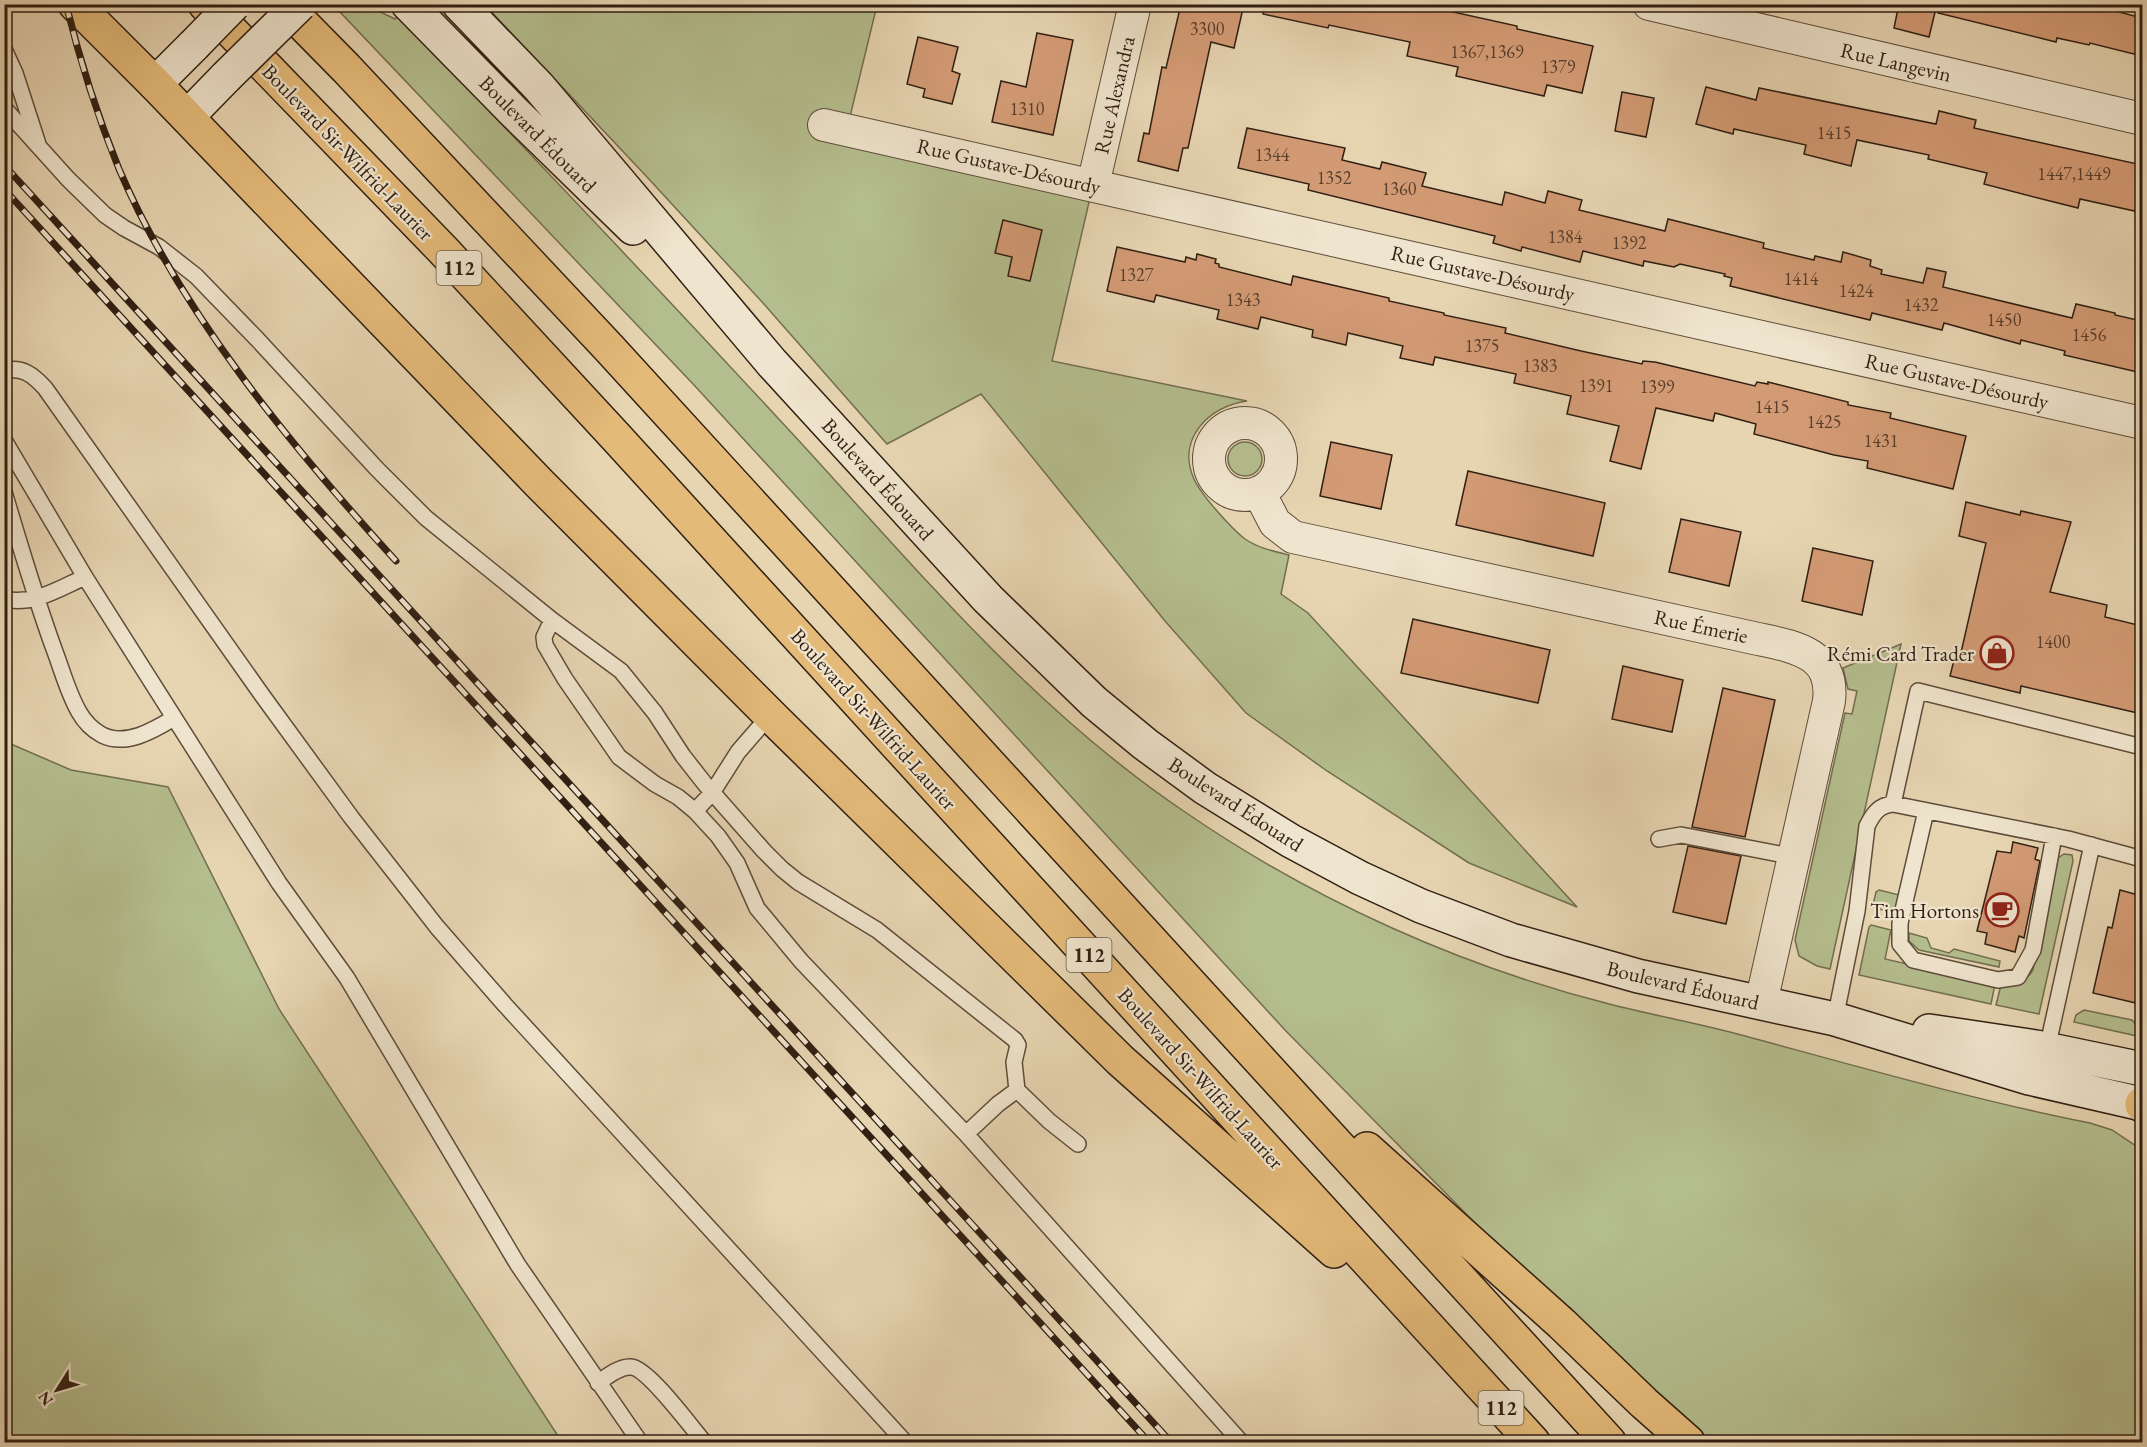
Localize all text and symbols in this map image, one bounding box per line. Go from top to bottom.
house number: 3300 [1190,17,1225,40]
street label: Rue Alexandra [1087,33,1141,157]
street label: Rue Langevin [1838,36,1954,88]
house number: 1367,1369 [1450,40,1524,63]
house number: 1379 [1541,55,1576,78]
street label: Boulevard Sir-Wilfrid-Laurier [256,58,440,246]
street label: Boulevard Édouard [473,69,603,199]
house number: 1310 [1010,97,1045,120]
house number: 1415 [1817,121,1851,144]
street label: Rue Gustave-Désourdy [914,132,1104,200]
house number: 1344 [1255,143,1290,166]
house number: 1447,1449 [2037,162,2111,185]
house number: 1352 [1317,166,1352,189]
house number: 1360 [1382,177,1417,200]
house number: 1384 [1548,225,1583,248]
house number: 1392 [1612,231,1647,254]
street label: Rue Gustave-Désourdy [1388,239,1578,307]
road number: 112 [436,251,482,285]
house number: 1327 [1119,263,1154,286]
house number: 1414 [1784,267,1819,290]
house number: 1424 [1839,279,1874,302]
house number: 1343 [1226,288,1260,311]
house number: 1432 [1904,293,1939,316]
house number: 1450 [1987,308,2022,331]
house number: 1456 [2072,323,2107,346]
house number: 1375 [1465,334,1499,357]
street label: Rue Gustave-Désourdy [1862,347,2052,415]
house number: 1383 [1523,354,1557,377]
house number: 1391 [1579,374,1613,397]
house number: 1399 [1640,375,1675,398]
house number: 1415 [1755,395,1789,418]
house number: 1425 [1807,410,1841,433]
street label: Boulevard Édouard [816,412,940,546]
house number: 1431 [1864,429,1898,452]
street label: Rue Émerie [1652,603,1750,649]
street label: Boulevard Sir-Wilfrid-Laurier [785,622,963,816]
house number: 1400 [2036,630,2071,653]
shop icon: Rémi Card Trader [1979,635,2015,671]
place label: Rémi Card Trader [1827,640,1974,667]
street label: Boulevard Édouard [1163,750,1309,858]
cafe icon: Tim Hortons [1984,892,2020,928]
place label: Tim Hortons [1870,897,1979,924]
road number: 112 [1066,938,1112,972]
street label: Boulevard Édouard [1604,954,1762,1016]
street label: Boulevard Sir-Wilfrid-Laurier [1112,981,1290,1175]
north arrow [27,1360,87,1420]
text: N [33,1387,58,1410]
road number: 112 [1478,1391,1524,1425]

